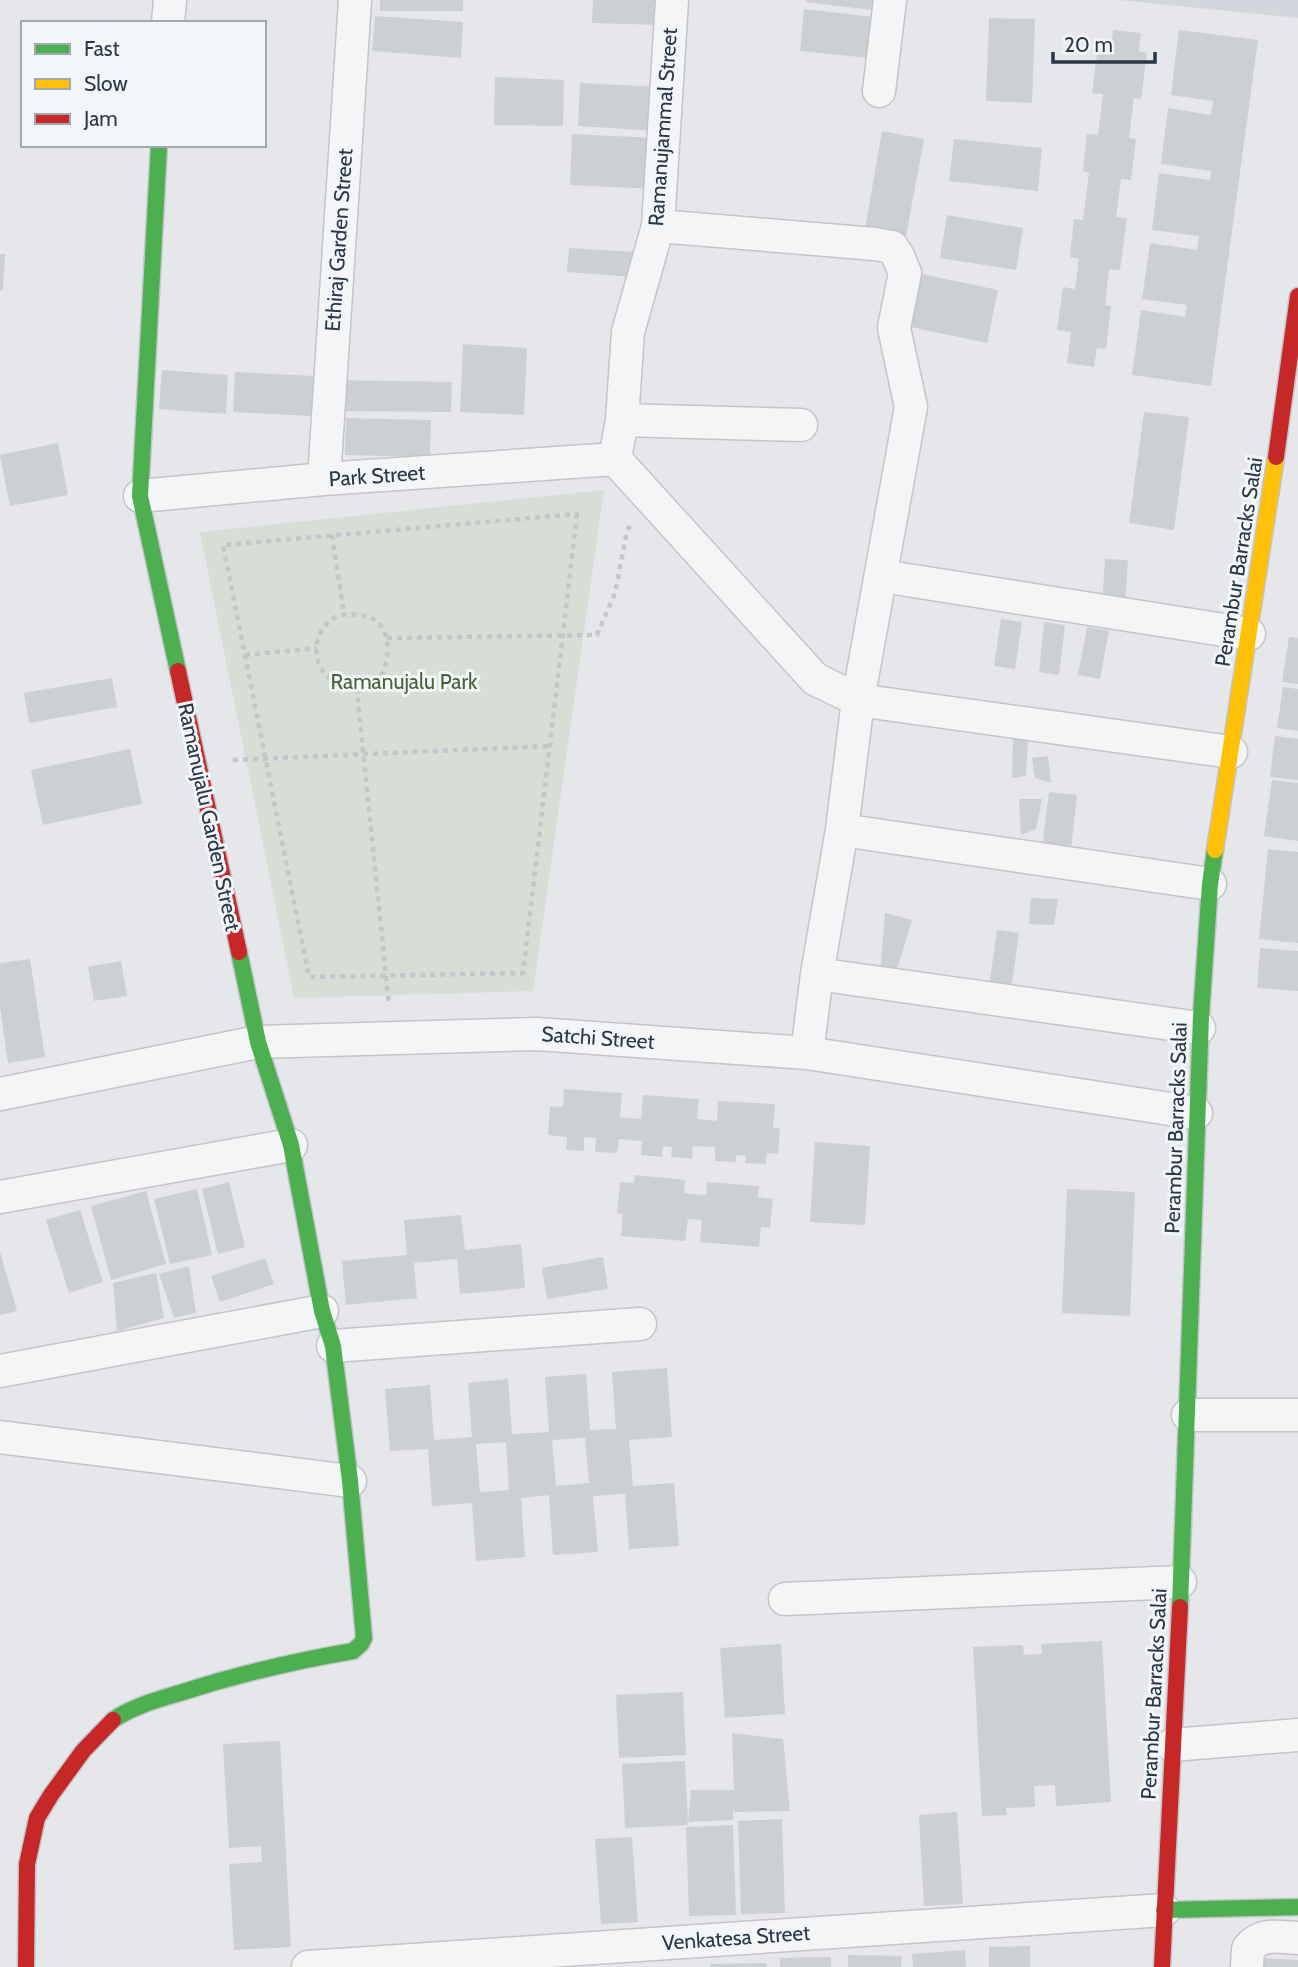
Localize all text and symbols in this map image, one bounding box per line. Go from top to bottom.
legend [21,21,266,147]
scale bar [1053,21,1154,65]
street label: Ramanujammal Street [643,27,683,227]
text: 20 m [1064,32,1113,57]
text: Fast [84,36,120,61]
text: Slow [84,71,128,96]
text: Jam [83,106,118,131]
street label: Ethiraj Garden Street [320,148,358,332]
street label: Perambur Barracks Salai [1210,456,1267,668]
street label: Park Street [328,460,426,491]
park label: Ramanujalu Park [331,669,478,695]
street label: Ramanujalu Garden Street [172,701,246,933]
street label: Satchi Street [541,1021,655,1054]
street label: Perambur Barracks Salai [1159,1022,1192,1234]
street label: Perambur Barracks Salai [1135,1588,1172,1800]
street label: Venkatesa Street [661,1920,811,1955]

